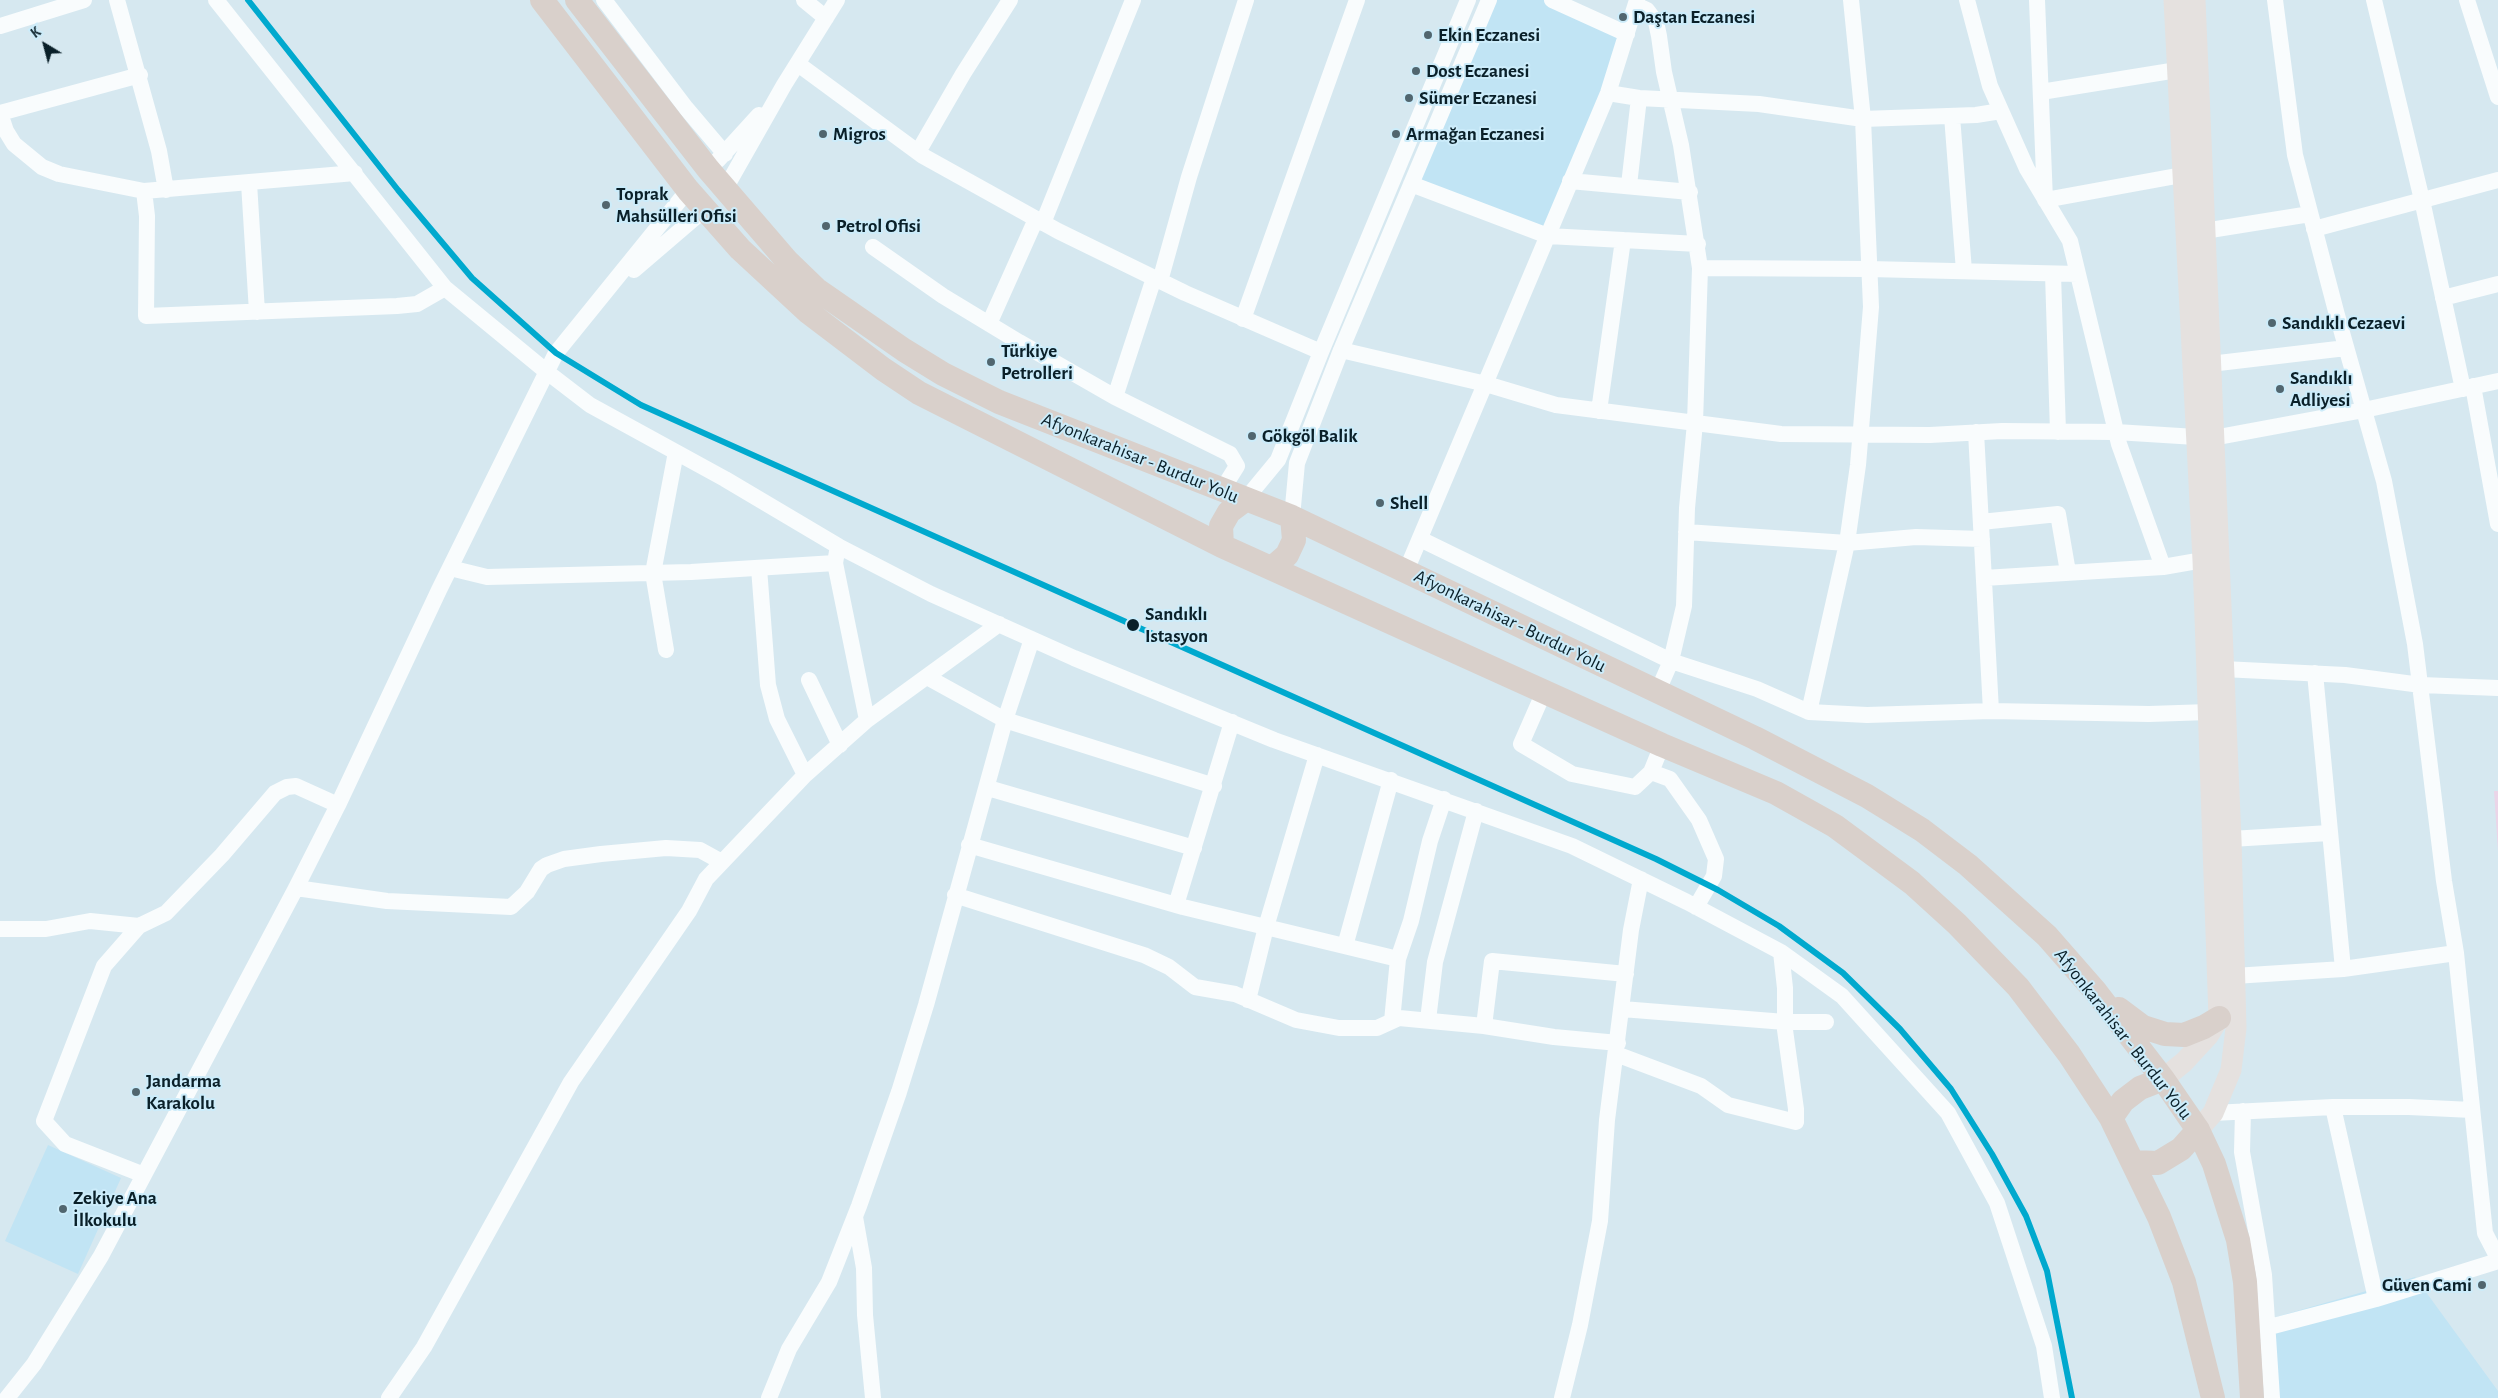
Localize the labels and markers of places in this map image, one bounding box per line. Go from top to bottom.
place label: Daştan Eczanesi [1633,6,1755,28]
marker: Daştan Eczanesi [1617,11,1629,23]
place label: Ekin Eczanesi [1438,24,1540,46]
marker: Ekin Eczanesi [1422,29,1434,41]
place label: Dost Eczanesi [1426,60,1529,82]
marker: Dost Eczanesi [1410,65,1422,77]
place label: Sümer Eczanesi [1419,87,1537,109]
marker: Sümer Eczanesi [1403,92,1415,104]
place label: Migros [833,123,886,145]
place label: Armağan Eczanesi [1406,123,1545,145]
marker: Migros [817,128,829,140]
marker: Armağan Eczanesi [1390,128,1402,140]
place label: Toprak Mahsülleri Ofisi [616,183,737,227]
marker: Toprak Mahsülleri Ofisi [600,199,612,211]
place label: Petrol Ofisi [836,215,921,237]
marker: Petrol Ofisi [820,220,832,232]
place label: Sandıklı Cezaevi [2282,312,2405,334]
marker: Sandıklı Cezaevi [2266,317,2278,329]
place label: Türkiye Petrolleri [1001,340,1073,384]
marker: Türkiye Petrolleri [985,356,997,368]
place label: Sandıklı Adliyesi [2290,367,2353,411]
marker: Sandıklı Adliyesi [2274,383,2286,395]
place label: Gökgöl Balik [1262,425,1358,447]
marker: Gökgöl Balik [1246,430,1258,442]
place label: Shell [1390,492,1428,514]
marker: Shell [1374,497,1386,509]
place label: Sandıklı Istasyon [1145,603,1208,647]
marker: Sandıklı Istasyon [1125,617,1141,633]
place label: Jandarma Karakolu [146,1070,221,1114]
marker: Jandarma Karakolu [130,1086,142,1098]
place label: Zekiye Ana İlkokulu [73,1187,157,1231]
marker: Zekiye Ana İlkokulu [57,1203,69,1215]
place label: Güven Cami [2382,1274,2472,1296]
marker: Güven Cami [2476,1279,2488,1291]

